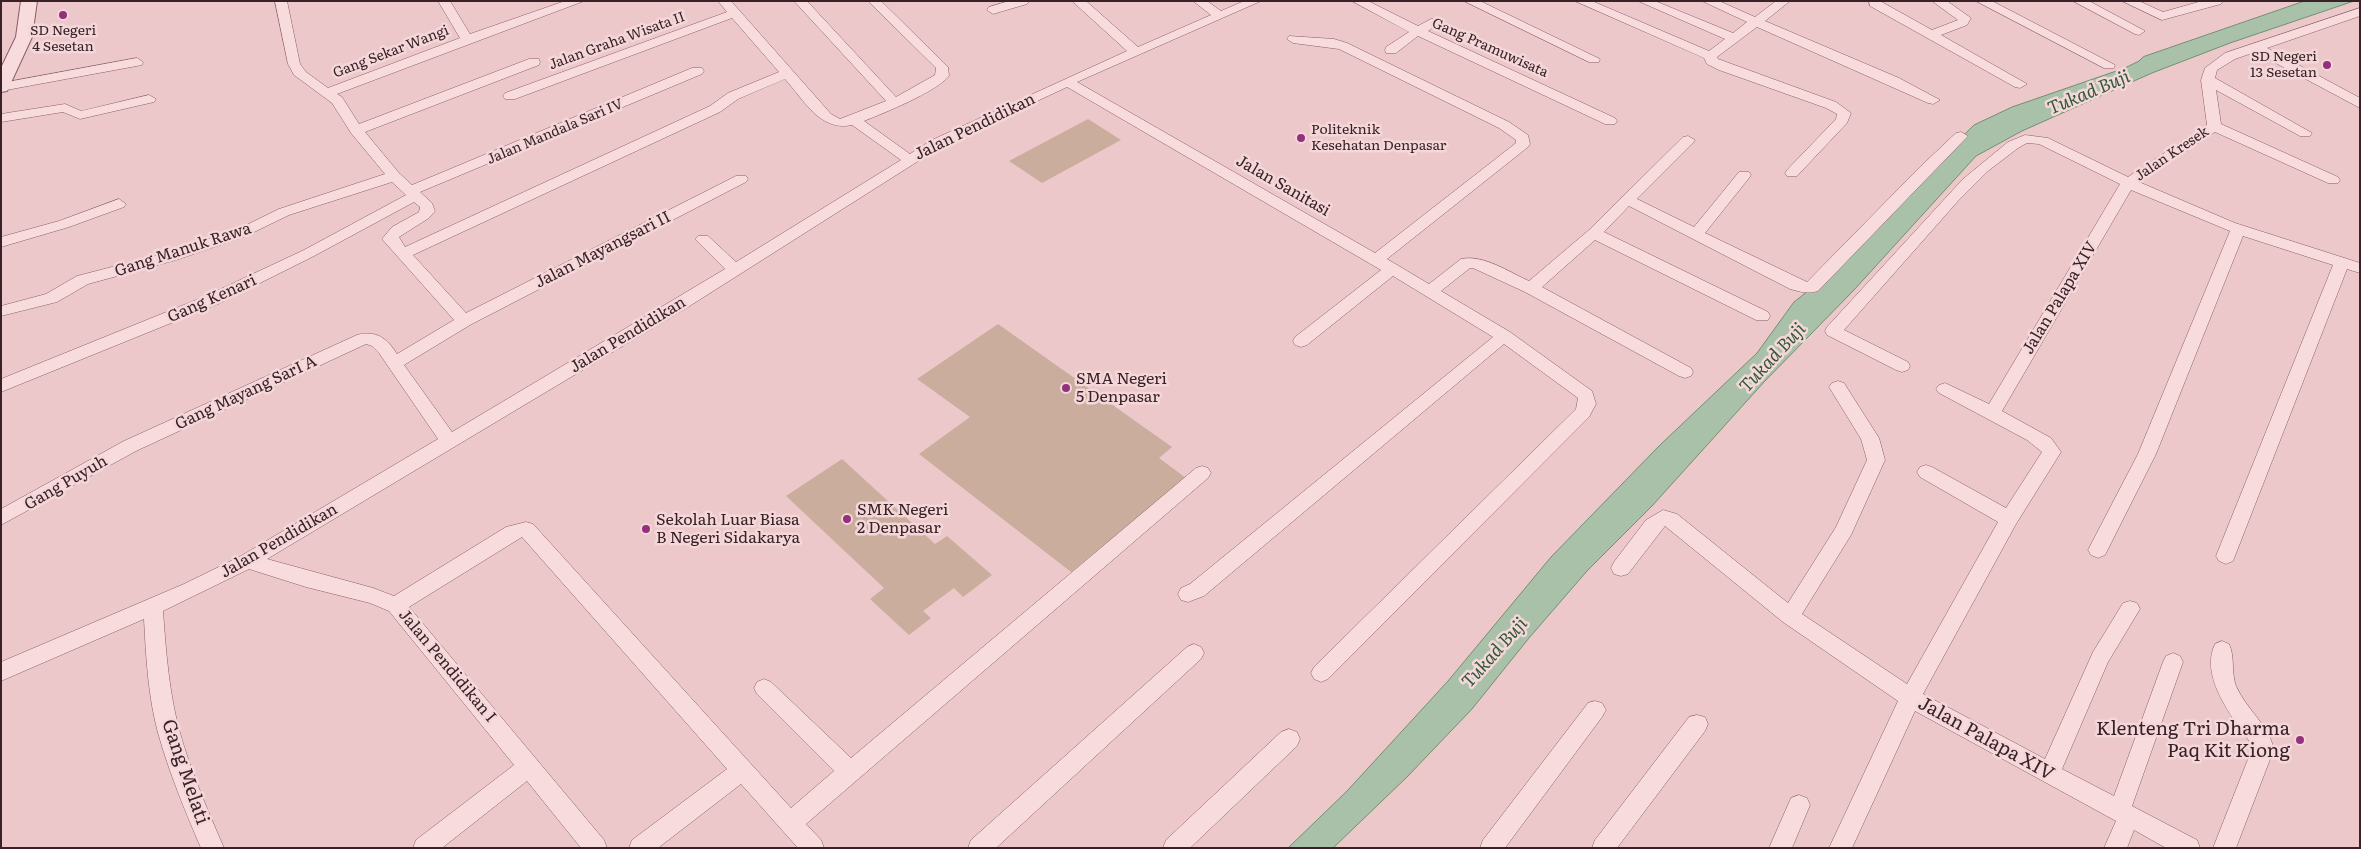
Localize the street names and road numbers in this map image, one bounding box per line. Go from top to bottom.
street label: Jalan Graha Wisata II [547,9,687,73]
street label: Gang Pramuwisata [1429,15,1551,81]
street label: Gang Sekar Wangi [331,22,451,82]
street label: Jalan Pendidikan [912,89,1038,165]
street label: Jalan Mandala Sari IV [484,96,626,168]
street label: Jalan Kresek [2132,123,2212,185]
street label: Jalan Sanitasi [1233,151,1333,221]
street label: Jalan Mayangsari II [532,208,674,292]
street label: Gang Manuk Rawa [112,219,254,281]
street label: Jalan Palapa XIV [2019,238,2101,358]
street label: Gang Kenari [165,271,259,327]
street label: Jalan Pendidikan [567,293,689,377]
street label: Gang Mayang SarI A [172,352,320,434]
street label: Gang Puyuh [21,452,111,514]
street label: Jalan Pendidikan [217,500,341,582]
street label: Jalan Pendidikan I [394,606,500,726]
street label: Jalan Palapa XIV [1914,692,2058,786]
street label: Gang Melati [156,716,214,828]

